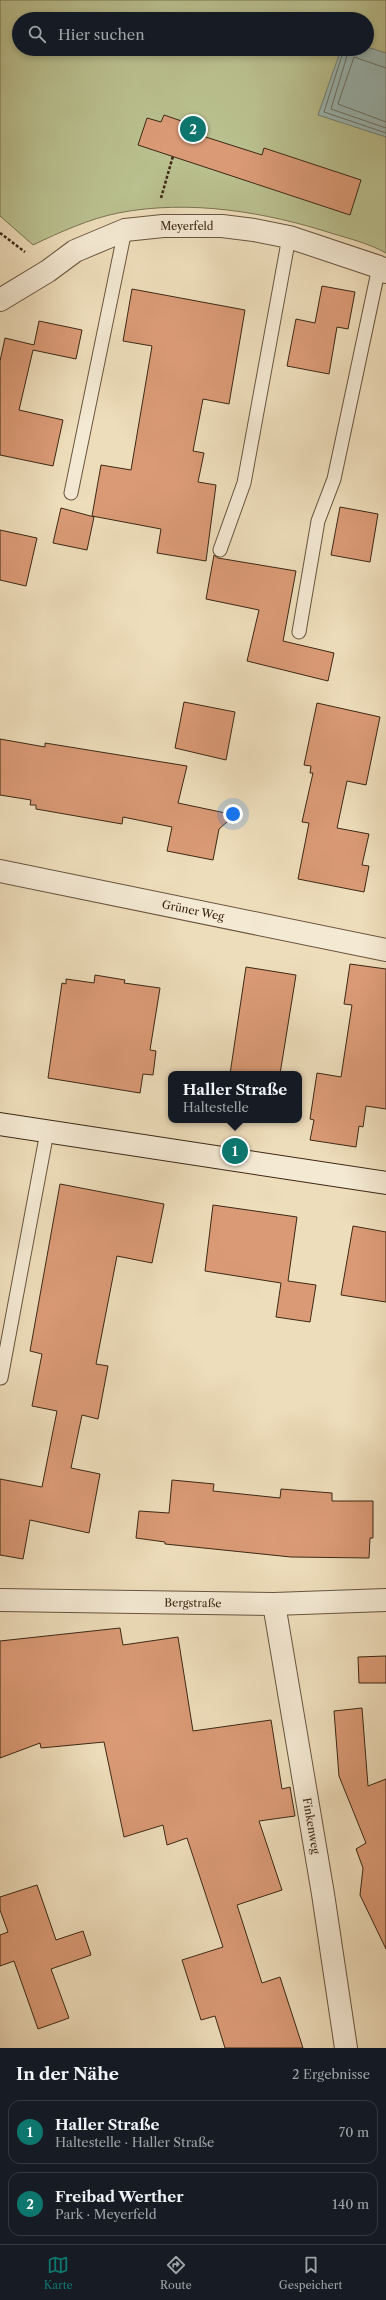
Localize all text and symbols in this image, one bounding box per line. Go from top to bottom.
search box [12,12,374,56]
icon: search [26,23,48,45]
text: Hier suchen [58,25,145,44]
pin: 2 [180,114,206,144]
street label: Meyerfeld [160,219,214,233]
your location [223,804,243,824]
street label: Grüner Weg [161,897,226,924]
popup [168,1071,302,1123]
text: Haller Straße [183,1080,287,1099]
text: Haltestelle [183,1099,249,1115]
pin: 1 [222,1136,248,1166]
street label: Bergstraße [164,1595,222,1610]
street label: Finkenweg [300,1797,323,1855]
text: In der Nähe [16,2064,119,2084]
text: 2 Ergebnisse [292,2066,370,2082]
text: Haller Straße [55,2115,159,2134]
text: 1 [27,2124,33,2140]
text: 70 m [339,2124,369,2140]
text: Haltestelle · Haller Straße [55,2134,214,2150]
text: Freibad Werther [55,2187,184,2206]
text: 2 [26,2196,34,2212]
text: 140 m [332,2196,369,2212]
text: Park · Meyerfeld [55,2206,157,2222]
tab: Karte [44,2254,73,2292]
tab: Route [160,2254,192,2292]
tab: Gespeichert [279,2254,342,2292]

